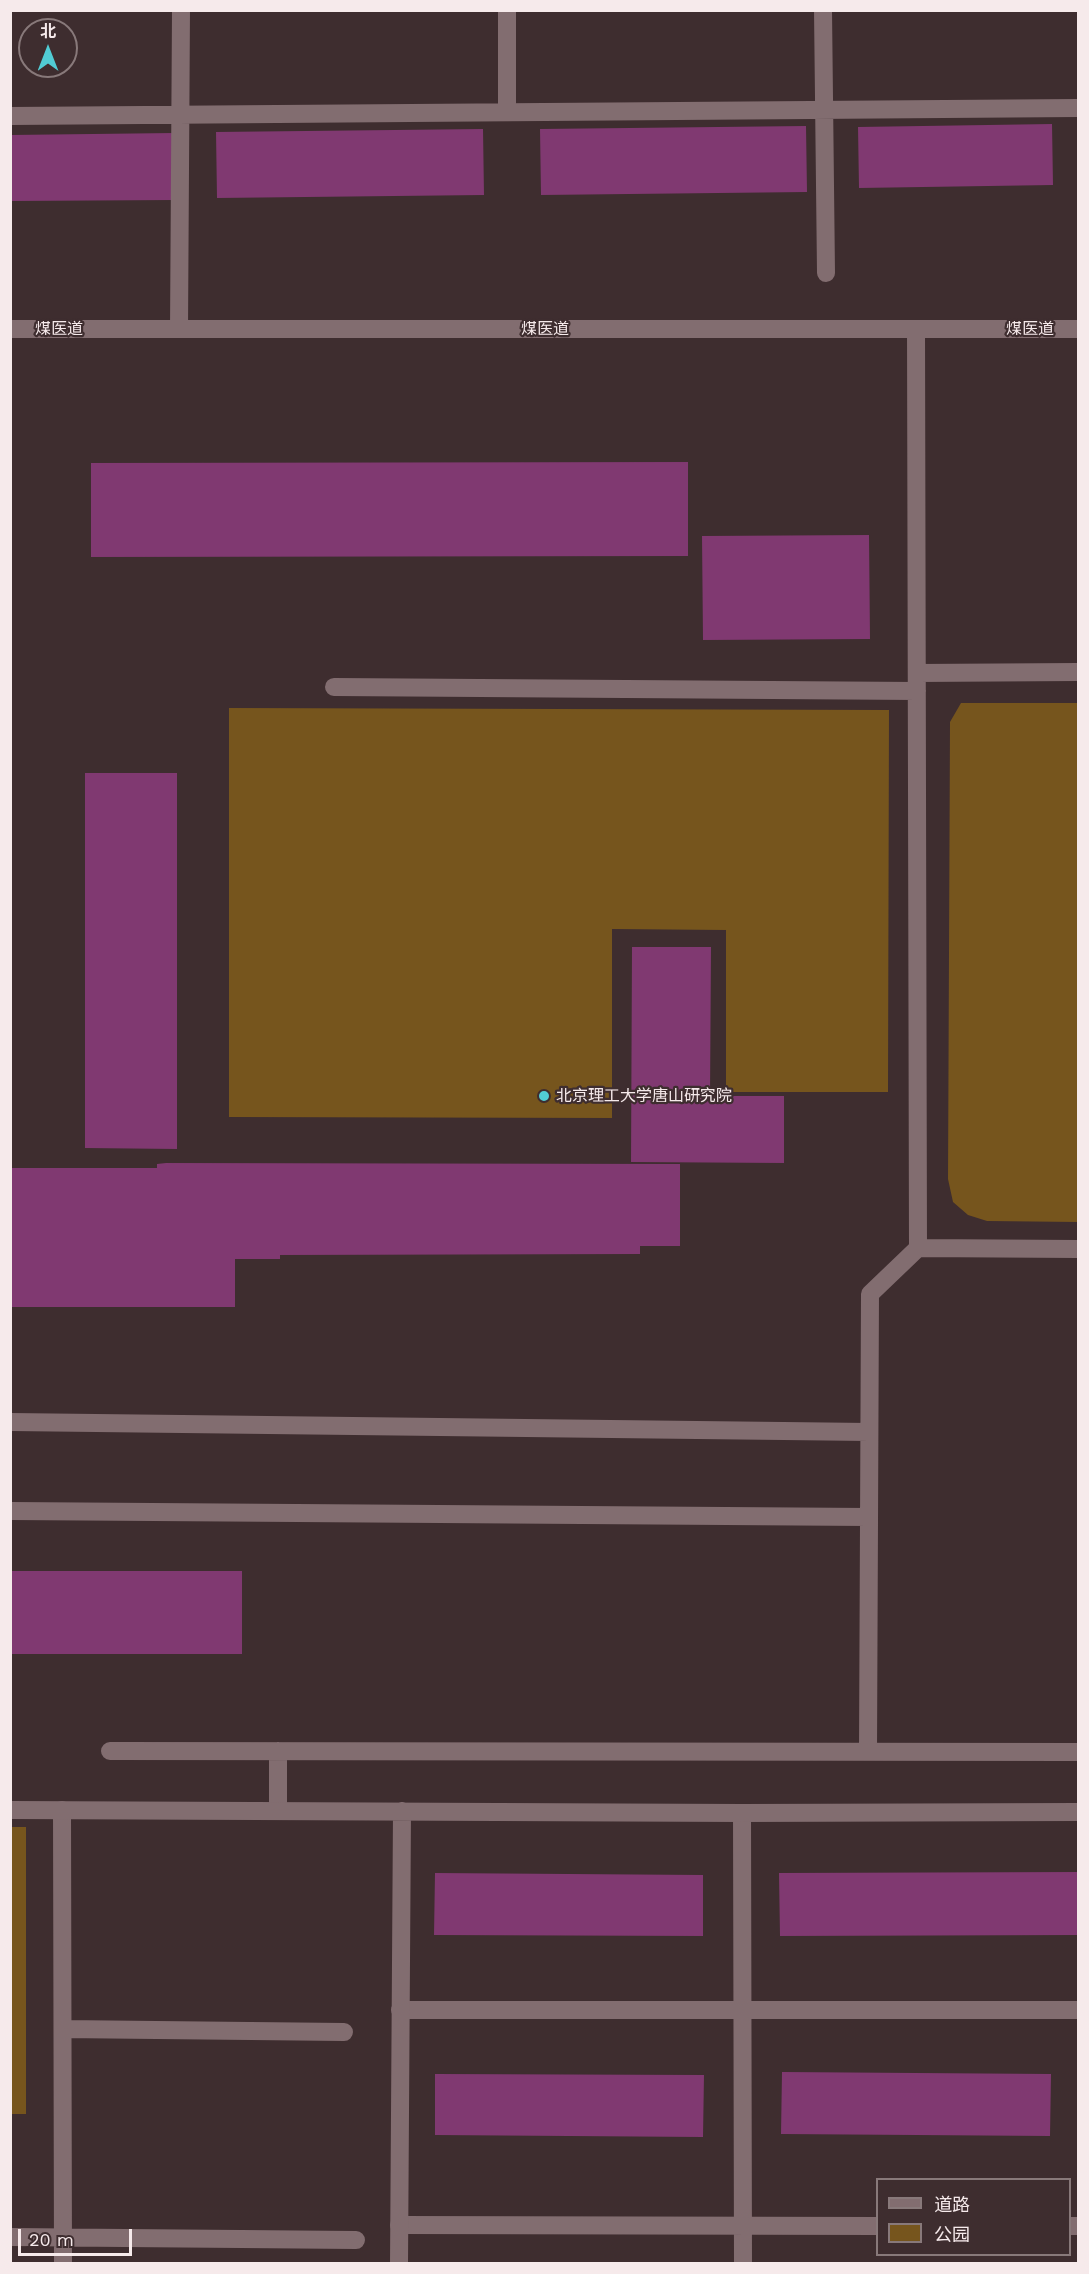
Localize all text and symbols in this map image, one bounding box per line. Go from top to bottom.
north arrow [18,18,78,78]
text: 北 [40,22,56,41]
street label: 煤医道 [35,319,83,339]
street label: 煤医道 [521,319,569,339]
street label: 煤医道 [1006,319,1054,339]
place label: 北京理工大学唐山研究院 [556,1086,732,1106]
marker: 北京理工大学唐山研究院 [537,1089,551,1103]
legend [876,2178,1071,2256]
text: 道路 [934,2194,970,2215]
scale bar [21,2217,135,2255]
text: 公园 [934,2224,970,2245]
text: 20 m [29,2229,74,2250]

